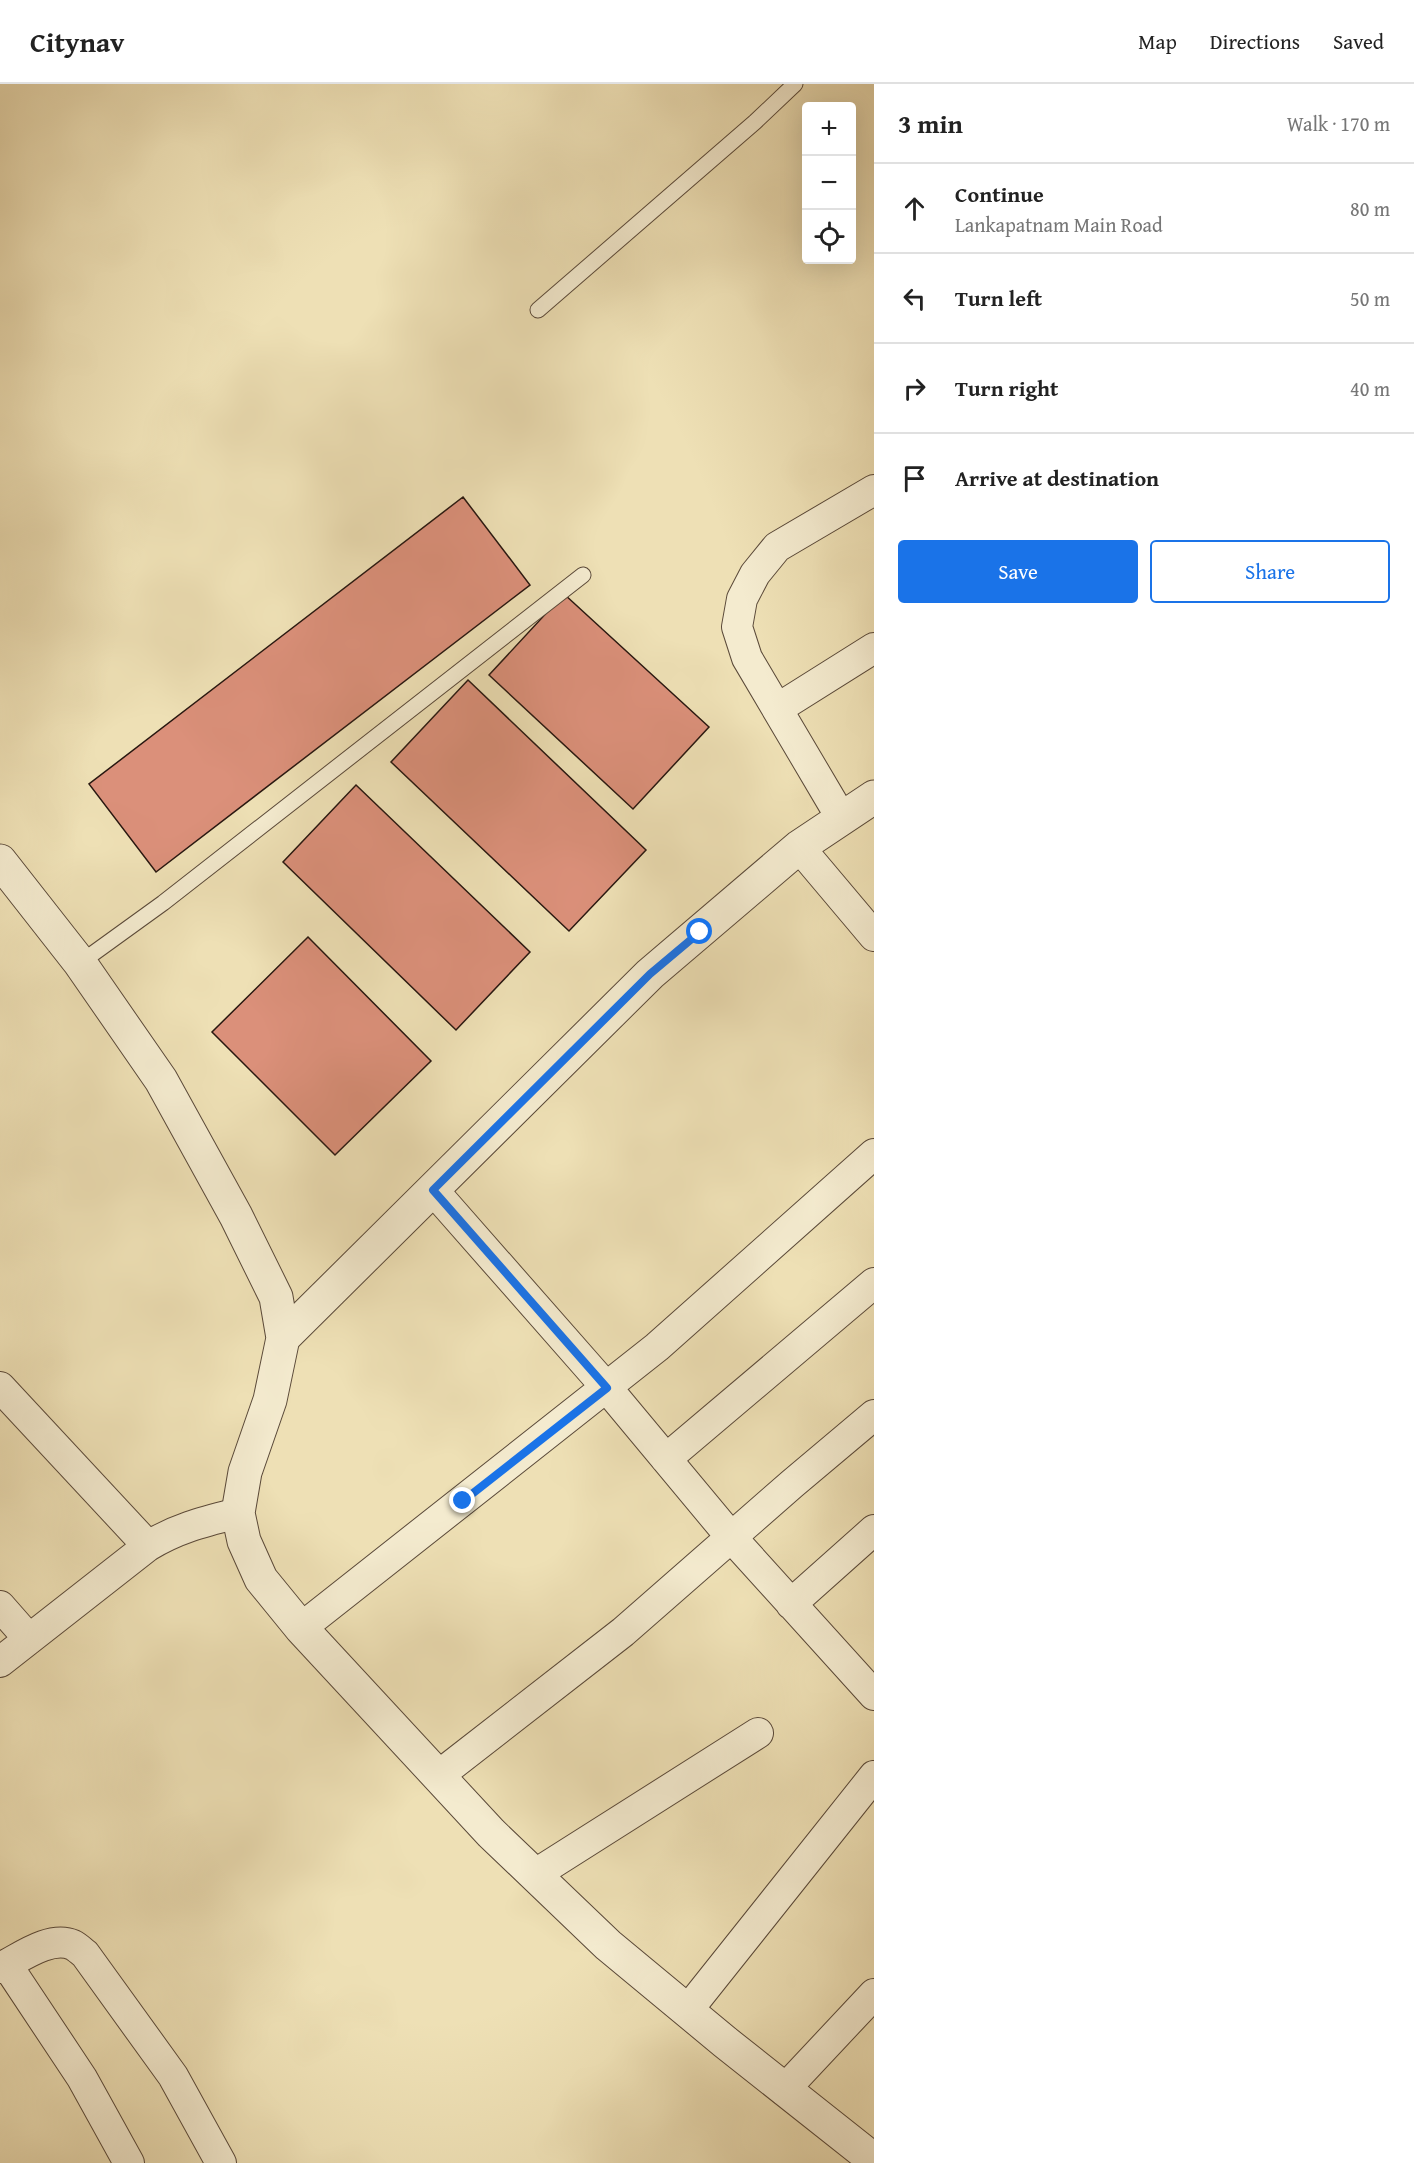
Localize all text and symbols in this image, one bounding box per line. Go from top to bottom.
text: Citynav [30,21,124,62]
text: Map [1138,26,1177,57]
text: Directions [1210,26,1300,57]
text: Saved [1333,26,1384,57]
map controls [802,102,856,264]
button: + [802,102,856,156]
text: 3 min [898,104,963,143]
text: Walk · 170 m [1287,109,1390,138]
button: − [802,156,856,210]
text: Continue [955,178,1044,210]
icon: ahead [898,192,931,225]
text: 80 m [1350,194,1390,223]
button: locate [802,210,856,264]
text: Lankapatnam Main Road [955,210,1163,239]
icon: left [898,282,931,315]
text: Turn left [955,282,1042,314]
text: 50 m [1350,284,1390,313]
icon: right [898,372,931,405]
text: Turn right [955,372,1058,404]
text: 40 m [1350,374,1390,403]
icon: arrive [898,462,931,495]
text: Arrive at destination [955,462,1159,494]
button: Save [898,540,1138,603]
button: Share [1150,540,1390,603]
route start [686,918,712,944]
route end [449,1487,475,1513]

